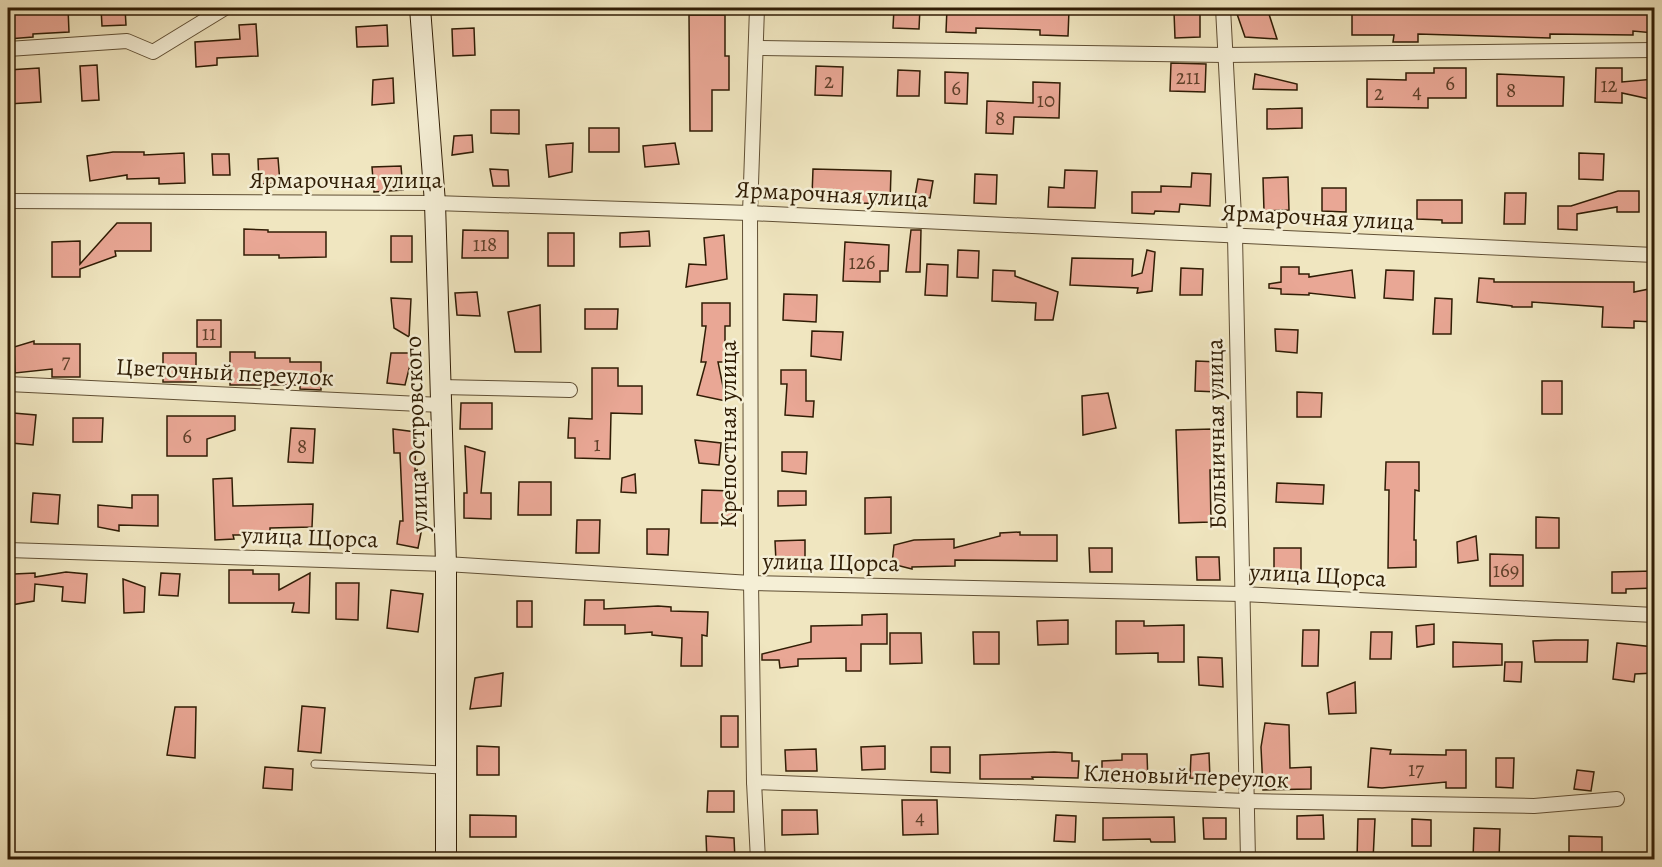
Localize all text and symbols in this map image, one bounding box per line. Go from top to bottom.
house number: 211 [1176,63,1200,91]
house number: 2 [824,67,834,95]
house number: 6 [1445,69,1455,97]
house number: 12 [1600,71,1618,99]
house number: 6 [951,74,961,102]
house number: 8 [1506,76,1516,104]
house number: 4 [1412,77,1422,105]
house number: 2 [1374,79,1384,107]
house number: 10 [1037,86,1055,114]
house number: 8 [995,104,1005,132]
street label: Ярмарочная улица [249,164,443,196]
street label: Ярмарочная улица [735,173,929,215]
street label: Ярмарочная улица [1221,196,1415,238]
house number: 118 [473,230,497,258]
house number: 126 [849,248,876,276]
house number: 11 [202,319,216,347]
street label: улица Островского [397,335,435,534]
street label: Больничная улица [1198,338,1234,530]
street label: Крепостная улица [712,340,744,528]
house number: 7 [62,347,71,375]
street label: Цветочный переулок [115,350,335,394]
house number: 6 [182,422,192,450]
house number: 1 [593,430,601,458]
house number: 8 [297,432,307,460]
street label: улица Щорса [240,519,379,555]
street label: улица Щорса [761,545,900,579]
street label: улица Щорса [1248,555,1387,595]
house number: 169 [1493,556,1519,584]
house number: 17 [1408,755,1424,783]
street label: Кленовый переулок [1082,756,1290,796]
house number: 4 [915,803,925,831]

